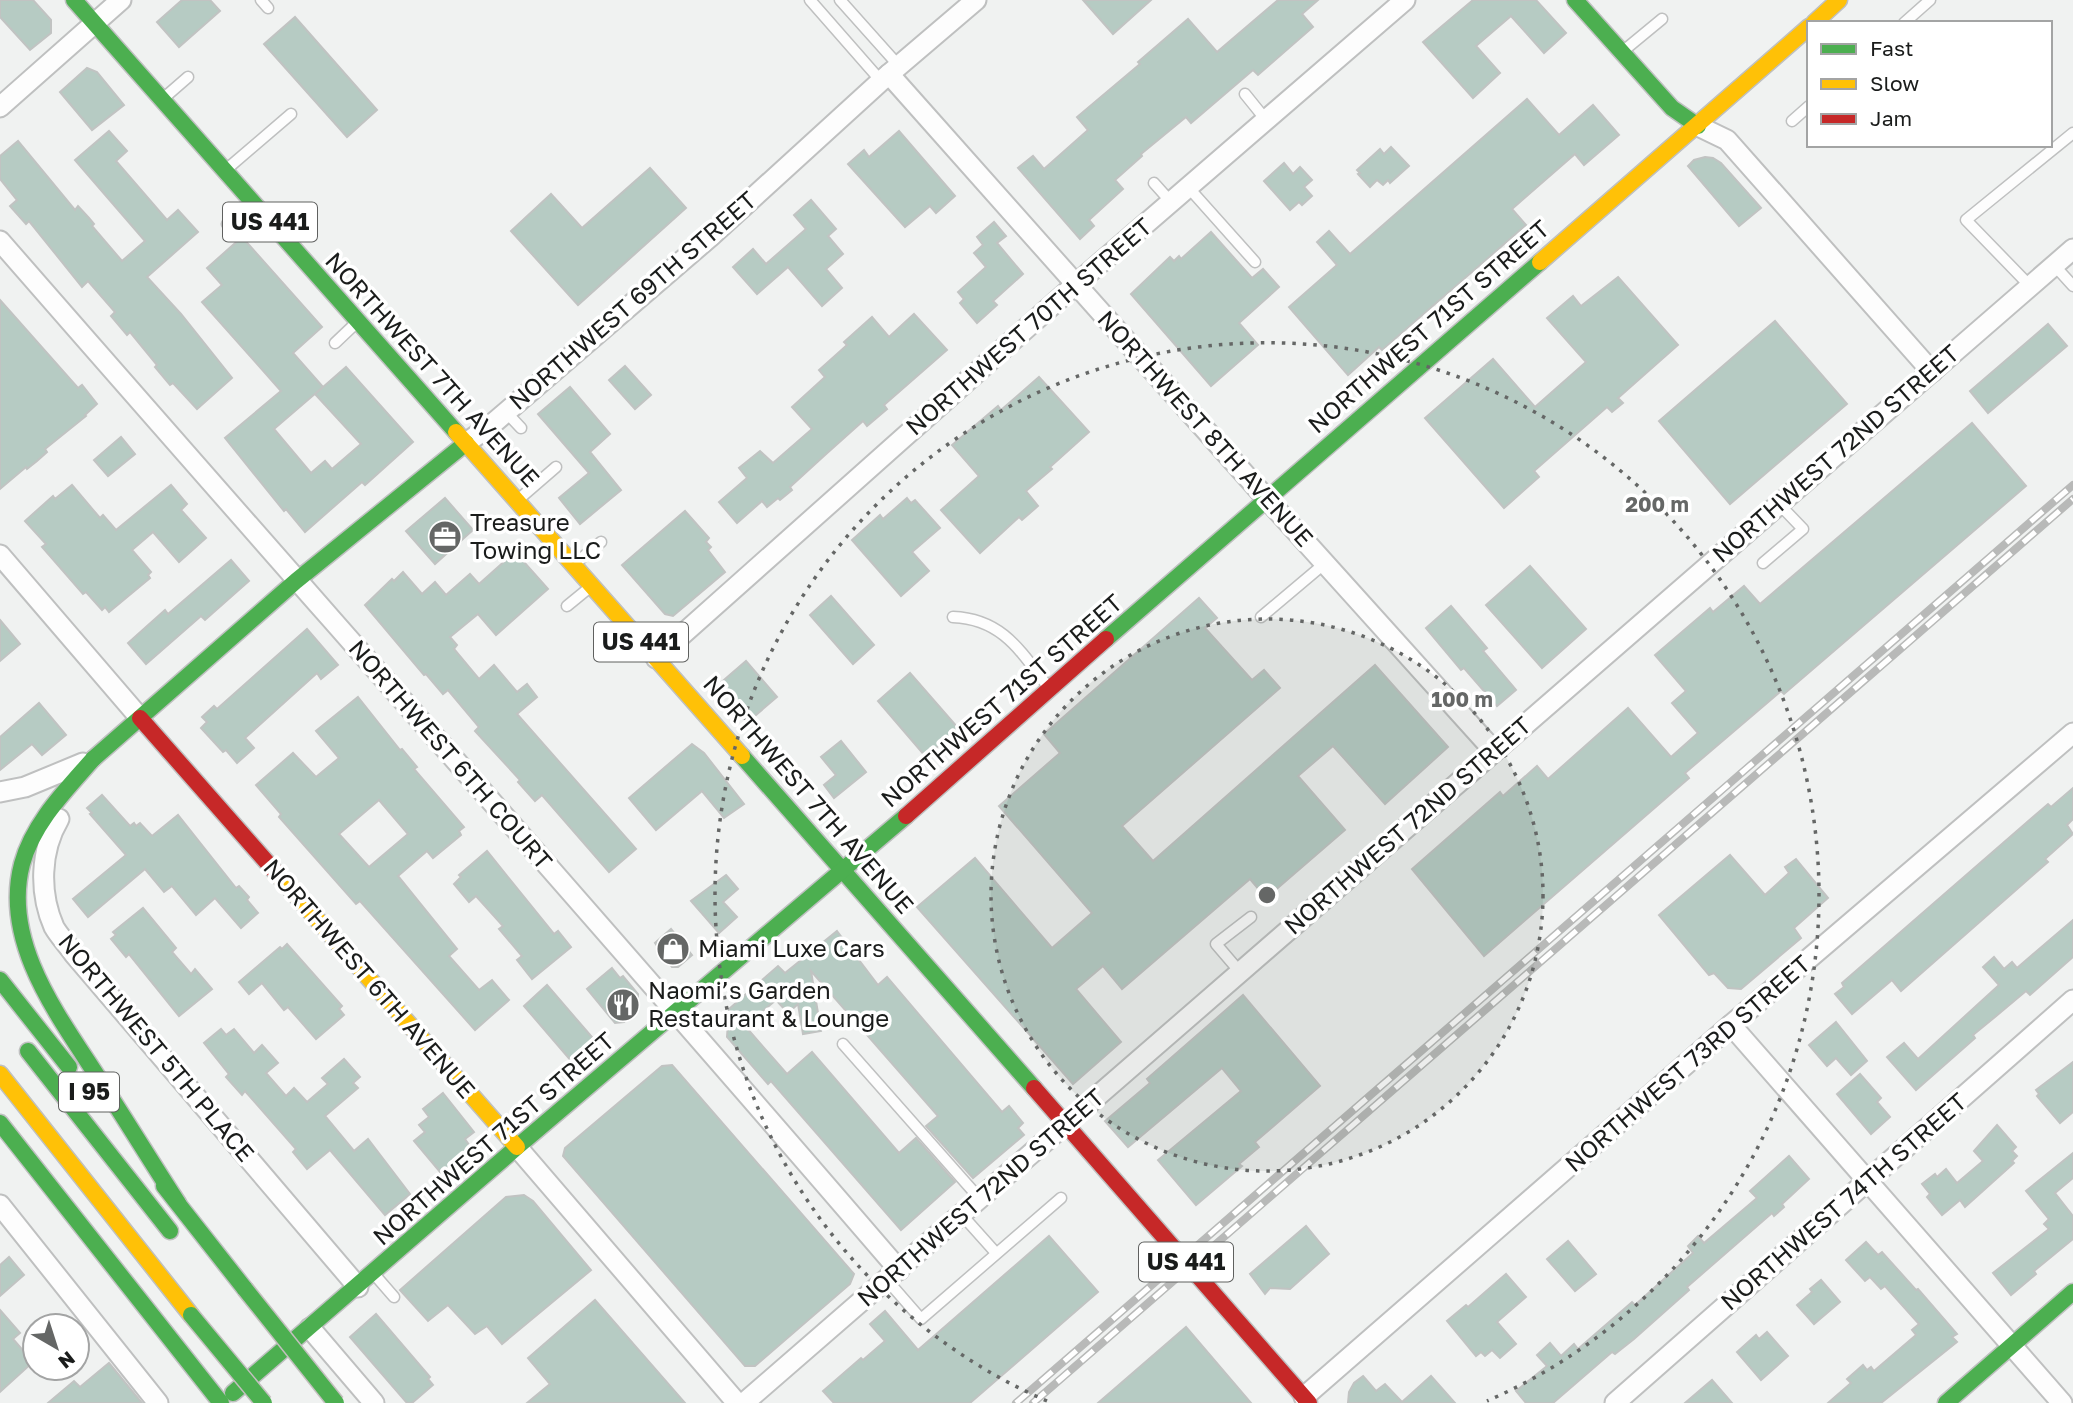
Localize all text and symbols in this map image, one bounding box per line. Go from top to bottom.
legend [1807,21,2052,147]
text: Fast [1870,35,1913,61]
text: Slow [1870,70,1919,96]
text: Jam [1870,105,1912,131]
street label: NORTHWEST 69TH STREET [503,185,762,415]
road number: US 441 [223,202,317,242]
street label: NORTHWEST 70TH STREET [899,211,1157,441]
street label: NORTHWEST 71ST STREET [1302,213,1555,438]
street label: NORTHWEST 7TH AVENUE [320,246,546,492]
street label: NORTHWEST 8TH AVENUE [1092,304,1320,552]
street label: NORTHWEST 72ND STREET [1706,338,1964,568]
text: 200 m [1625,491,1689,517]
place label: Treasure Towing LLC [470,507,601,564]
office icon: Treasure Towing LLC [426,518,464,556]
street label: NORTHWEST 71ST STREET [875,587,1128,812]
road number: US 441 [594,622,688,662]
street label: NORTHWEST 6TH COURT [343,633,559,875]
street label: NORTHWEST 7TH AVENUE [698,669,920,919]
text: 100 m [1431,686,1493,712]
street label: NORTHWEST 72ND STREET [1278,710,1536,940]
street label: NORTHWEST 6TH AVENUE [258,852,482,1104]
centre of rings [1255,883,1279,907]
street label: NORTHWEST 5TH PLACE [53,927,261,1167]
shop icon: Miami Luxe Cars [654,930,692,968]
place label: Miami Luxe Cars [698,933,885,962]
street label: NORTHWEST 73RD STREET [1558,948,1816,1177]
place label: Naomi’s Garden Restaurant & Lounge [648,975,889,1032]
restaurant icon: Naomi’s Garden Restaurant & Lounge [604,986,642,1024]
street label: NORTHWEST 71ST STREET [367,1025,620,1250]
road number: I 95 [59,1072,119,1112]
street label: NORTHWEST 72ND STREET [851,1082,1109,1312]
street label: NORTHWEST 74TH STREET [1714,1086,1972,1315]
road number: US 441 [1139,1242,1233,1282]
north arrow [21,1312,91,1382]
text: N [54,1347,80,1374]

